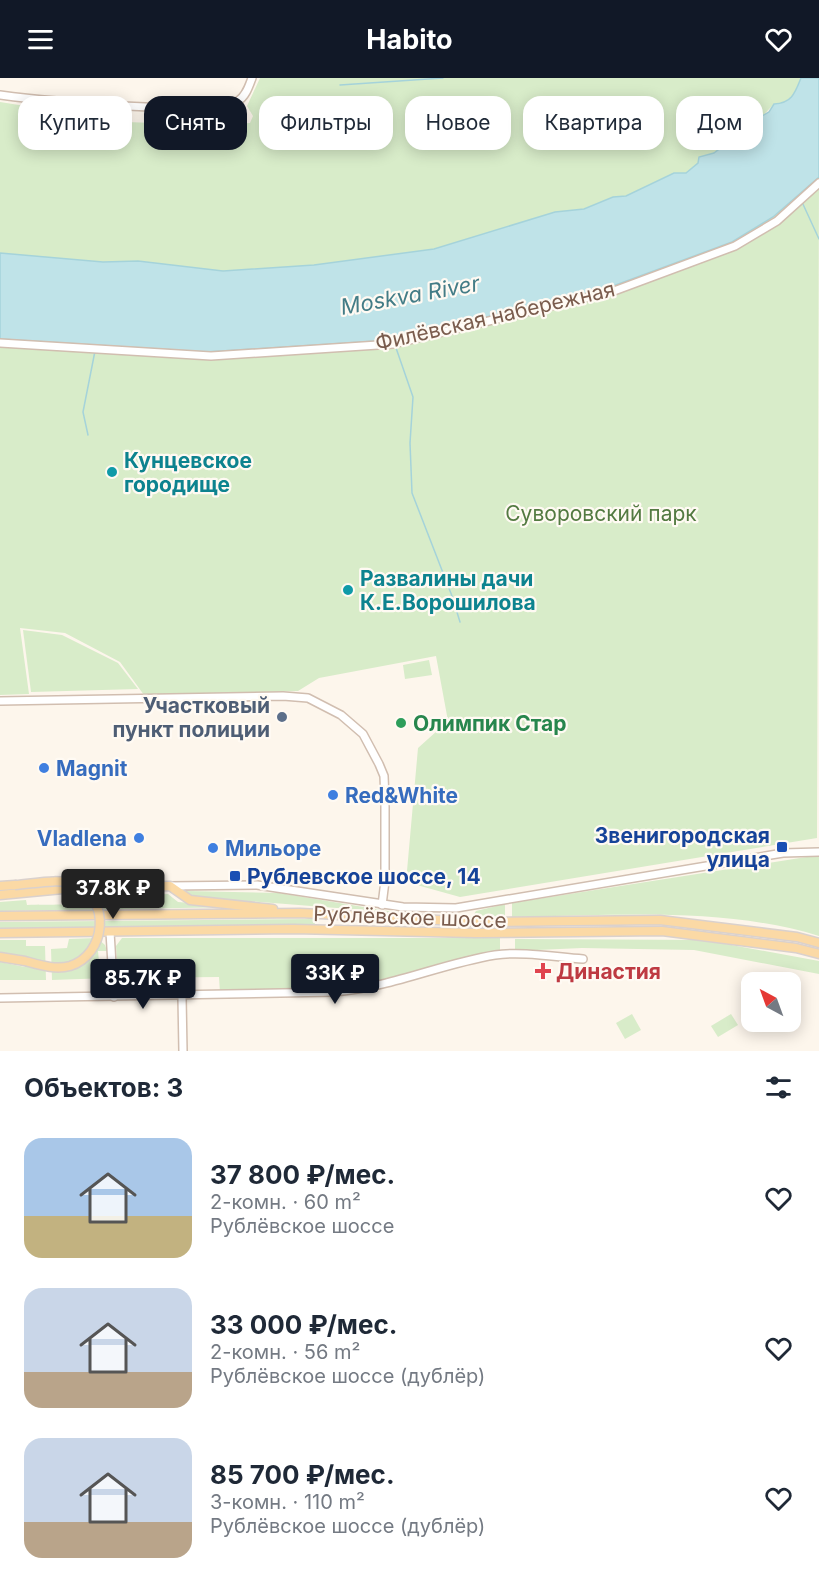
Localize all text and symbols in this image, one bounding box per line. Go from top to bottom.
icon: menu [24,23,57,56]
text: Habito [366,23,453,56]
icon: heart [762,23,795,56]
chip: Купить [18,96,132,150]
chip: Снять [144,96,247,150]
chip: Фильтры [259,96,393,150]
chip: Новое [405,96,511,150]
chip: Квартира [523,96,664,150]
chip: Дом [676,96,763,150]
water label: Moskva River [338,270,482,320]
street label: Филёвская набережная [373,276,617,356]
place label: Кунцевское городище [124,448,252,497]
marker: Кунцевское городище [105,465,119,479]
park label: Суворовский парк [505,501,697,526]
place label: Развалины дачи К.Е.Ворошилова [360,566,536,615]
marker: Развалины дачи К.Е.Ворошилова [341,583,355,597]
place label: Участковый пункт полиции [112,693,270,742]
marker: Участковый пункт полиции [275,710,289,724]
place label: Олимпик Стар [413,711,567,736]
marker: Олимпик Стар [394,716,408,730]
place label: Magnit [56,756,128,781]
marker: Magnit [37,761,51,775]
place label: Red&White [345,783,458,808]
marker: Red&White [326,788,340,802]
place label: Звенигородская улица [595,823,770,872]
place label: Vladlena [37,826,127,851]
marker: Vladlena [132,831,146,845]
place label: Мильоре [225,836,321,861]
marker: Звенигородская улица [775,840,789,854]
marker: Мильоре [206,841,220,855]
place label: Рублевское шоссе, 14 [247,864,481,889]
pin: 37.8K ₽ [58,869,168,920]
marker: Рублевское шоссе, 14 [228,869,242,883]
text: 37.8K ₽ [75,876,151,900]
street label: Рублёвское шоссе [313,901,507,933]
pin: 33K ₽ [293,954,377,1005]
pin: 85.7K ₽ [88,959,198,1010]
place label: Династия [556,959,661,984]
text: 33K ₽ [305,961,365,985]
marker: Династия [534,962,552,980]
text: 85.7K ₽ [104,966,182,990]
north arrow [741,972,801,1032]
map controls [741,972,801,1032]
icon: filters [762,1071,795,1104]
text: Объектов: 3 [24,1072,183,1103]
text: 37 800 ₽/мес. [210,1159,395,1190]
icon: home [72,1162,144,1234]
icon: heart [762,1182,795,1215]
text: 2-комн. · 60 m² [210,1190,361,1214]
text: Рублёвское шоссе [210,1214,394,1238]
text: 33 000 ₽/мес. [210,1309,397,1340]
icon: home [72,1312,144,1384]
icon: heart [762,1332,795,1365]
text: 2-комн. · 56 m² [210,1340,360,1364]
text: Рублёвское шоссе (дублёр) [210,1364,485,1388]
text: 85 700 ₽/мес. [210,1459,395,1490]
icon: home [72,1462,144,1534]
icon: heart [762,1482,795,1515]
text: 3-комн. · 110 m² [210,1490,365,1514]
text: Рублёвское шоссе (дублёр) [210,1514,485,1538]

